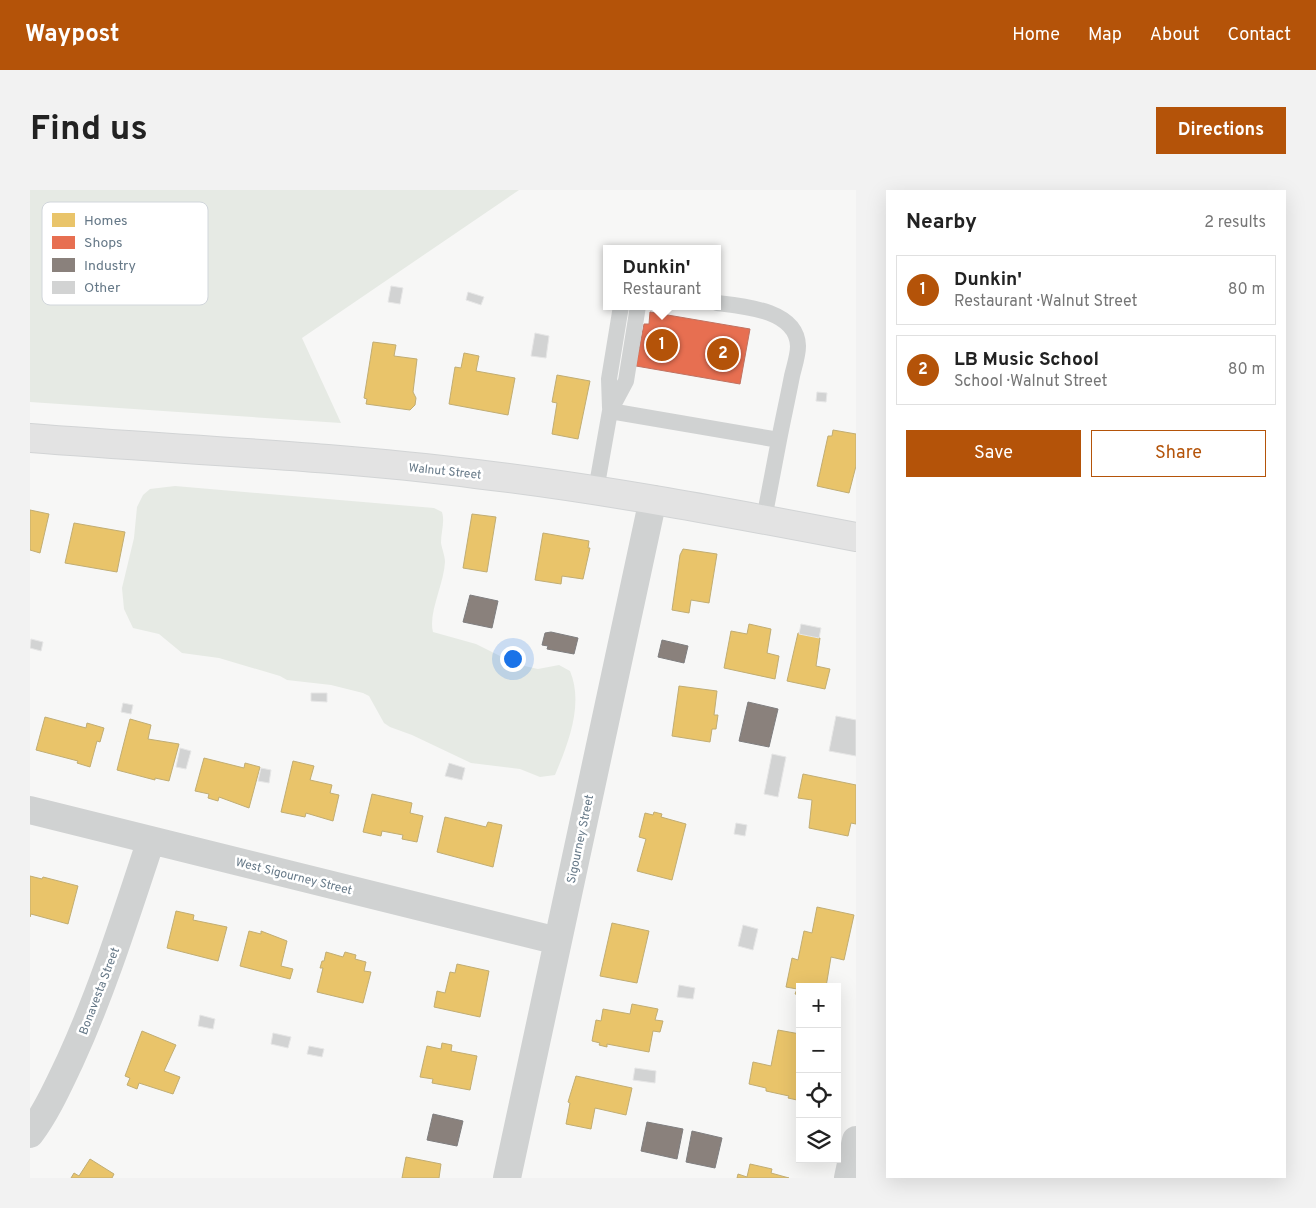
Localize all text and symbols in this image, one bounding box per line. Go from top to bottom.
text: Waypost [25,20,119,50]
text: Home [1012,24,1060,47]
text: Map [1088,24,1122,47]
text: About [1150,24,1199,47]
text: Contact [1227,24,1291,47]
button: Directions [1156,107,1286,154]
text: Find us [30,108,148,152]
legend [42,202,208,305]
text: Nearby [906,209,977,236]
text: Homes [84,213,128,230]
text: 2 results [1204,213,1266,233]
text: Shops [84,235,123,252]
popup [603,245,721,310]
text: Dunkin' [623,256,691,280]
text: Industry [84,258,136,275]
text: Dunkin' [954,268,1022,292]
text: Other [84,280,121,297]
text: Restaurant [623,280,701,300]
text: 1 [920,280,926,300]
text: 80 m [1228,280,1265,300]
text: Restaurant · Walnut Street [954,292,1138,312]
pin: 1 [646,326,678,364]
pin: 2 [707,335,739,373]
text: LB Music School [954,348,1099,372]
text: 2 [918,360,928,380]
text: 80 m [1228,360,1265,380]
text: School · Walnut Street [954,372,1108,392]
button: Save [906,430,1081,477]
button: Share [1091,430,1266,477]
street label: Walnut Street [408,460,482,484]
your location [500,646,526,672]
street label: Sigourney Street [564,793,598,885]
street label: West Sigourney Street [234,855,354,899]
street label: Bonavesta Street [76,945,124,1037]
map controls [796,983,841,1163]
button: + [796,983,841,1028]
button: − [796,1028,841,1073]
button: locate [796,1073,841,1118]
button: layers [796,1118,841,1163]

